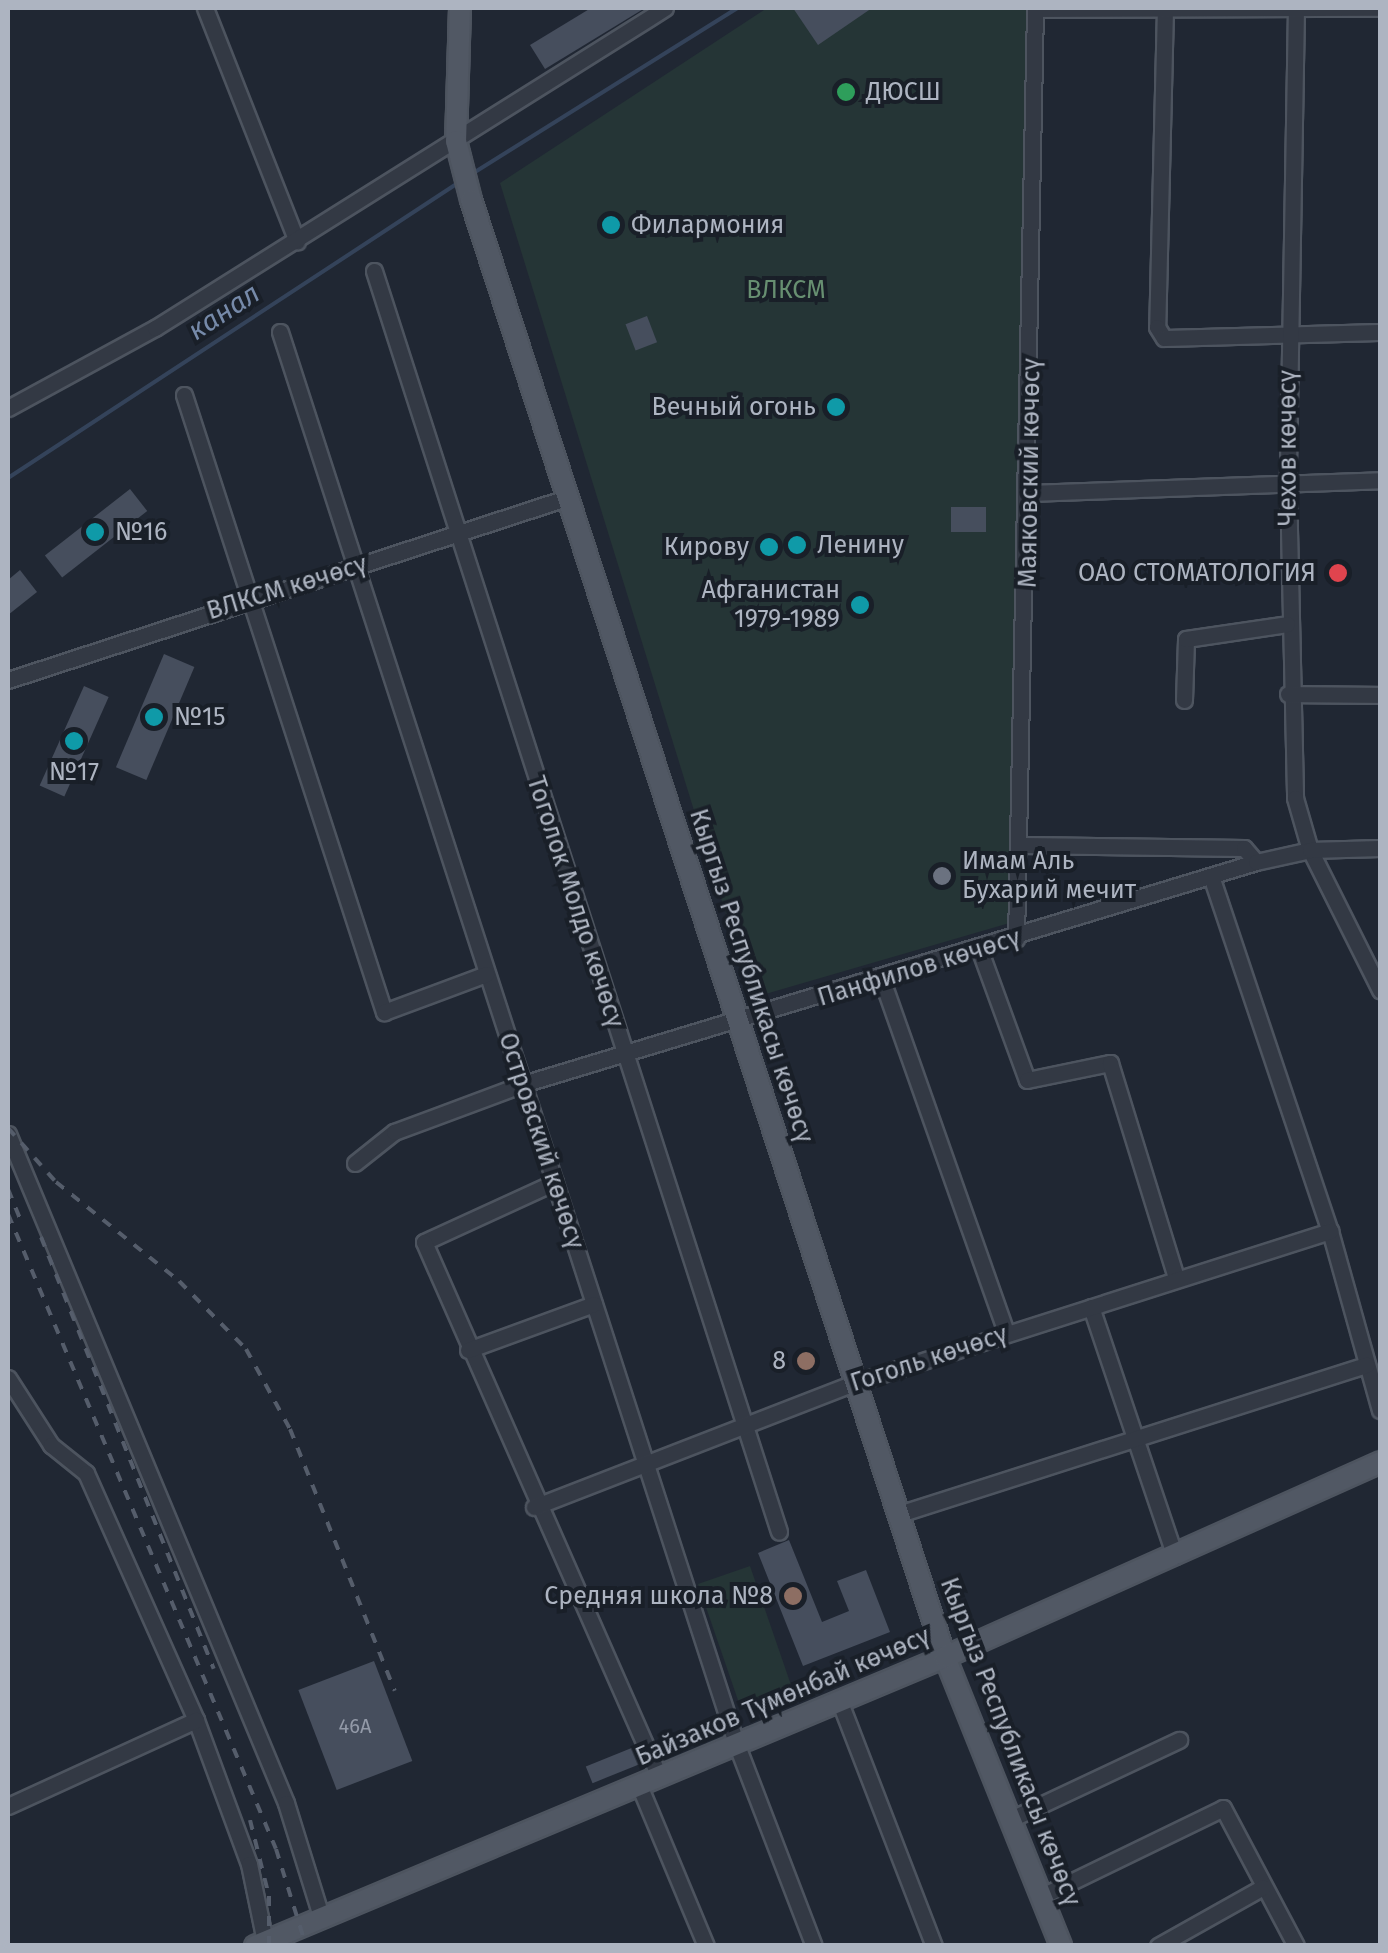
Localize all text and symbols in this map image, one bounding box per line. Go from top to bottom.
place label: ДЮСШ [866,77,941,107]
marker: ДЮСШ [835,81,857,103]
place label: Филармония [631,210,784,240]
marker: Филармония [600,214,622,236]
park label: ВЛКСМ [746,275,826,305]
water label: канал [182,276,266,348]
street label: Маяковский көчөсү [1013,358,1047,588]
street label: Чехов көчөсү [1273,370,1303,526]
place label: Вечный огонь [652,392,816,422]
marker: Вечный огонь [825,396,847,418]
place label: №16 [115,517,167,547]
marker: №16 [84,521,106,543]
place label: Ленину [817,530,904,560]
place label: Кирову [664,532,749,562]
marker: Ленину [786,534,808,556]
marker: Кирову [758,536,780,558]
street label: ВЛКСМ көчөсү [203,549,371,627]
place label: ОАО СТОМАТОЛОГИЯ [1078,558,1316,588]
marker: ОАО СТОМАТОЛОГИЯ [1325,560,1351,586]
place label: Афганистан 1979-1989 [701,576,840,635]
marker: Афганистан 1979-1989 [849,594,871,616]
place label: №15 [174,702,225,732]
marker: №15 [143,706,165,728]
marker: №17 [63,730,85,752]
place label: №17 [49,757,99,787]
street label: Тоголок Молдо көчөсү [520,773,630,1031]
street label: Кыргыз Республикасы көчөсү [683,805,819,1147]
place label: Имам Аль Бухарий мечит [962,847,1136,906]
marker: Имам Аль Бухарий мечит [931,865,953,887]
street label: Панфилов көчөсү [814,923,1024,1013]
street label: Островский көчөсү [492,1029,590,1253]
street label: Гоголь көчөсү [847,1320,1011,1398]
place label: 8 [772,1346,786,1376]
marker: 8 [795,1350,817,1372]
street label: Кыргыз Республикасы көчөсү [933,1574,1087,1910]
place label: Средняя школа №8 [544,1581,773,1611]
marker: Средняя школа №8 [782,1585,804,1607]
street label: Байзаков Түмөнбай көчөсү [631,1621,935,1773]
house number: 46А [339,1714,371,1738]

